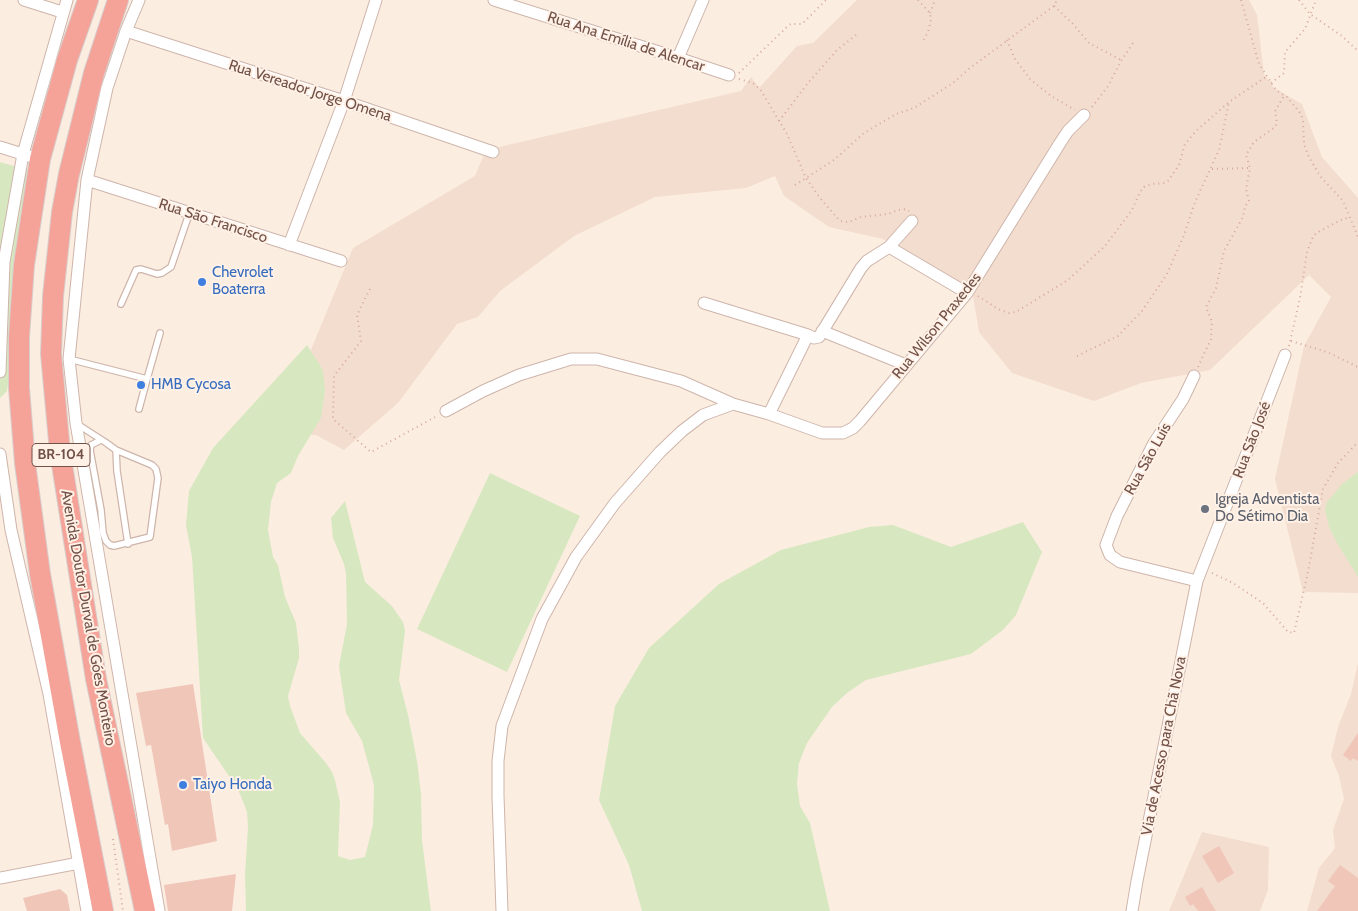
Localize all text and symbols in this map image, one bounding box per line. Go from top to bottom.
street label: Rua Ana Emília de Alencar [545,8,707,76]
street label: Rua Vereador Jorge Omena [226,56,394,126]
street label: Rua São Francisco [156,195,270,247]
place label: Chevrolet Boaterra [212,264,273,299]
street label: Rua Wilson Praxedes [889,269,985,383]
marker: Chevrolet Boaterra [196,276,208,288]
place label: HMB Cycosa [151,376,231,394]
marker: HMB Cycosa [135,379,147,391]
street label: Rua São José [1229,399,1275,481]
street label: Rua São Luís [1121,420,1175,498]
road number: BR-104 [32,444,90,466]
street label: Avenida Doutor Durval de Góes Monteiro [57,489,119,747]
place label: Igreja Adventista Do Sétimo Dia [1215,491,1319,526]
marker: Igreja Adventista Do Sétimo Dia [1199,503,1211,515]
street label: Via de Acesso para Chã Nova [1138,655,1190,837]
place label: Taiyo Honda [193,776,272,794]
marker: Taiyo Honda [177,779,189,791]

